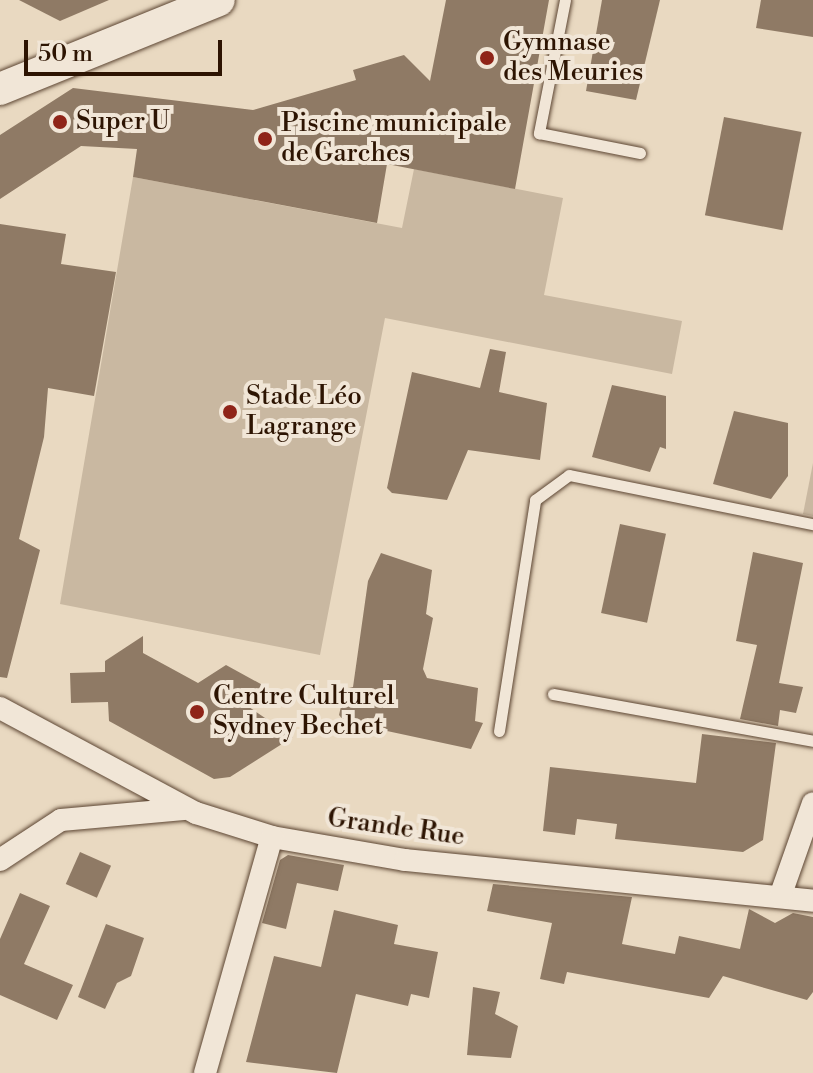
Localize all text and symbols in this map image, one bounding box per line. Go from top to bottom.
scale bar [28,24,226,74]
place label: Gymnase des Meuries [503,27,643,88]
text: 50 m [38,39,93,69]
marker: Gymnase des Meuries [478,49,496,67]
place label: Super U [76,106,170,138]
place label: Piscine municipale de Garches [281,108,507,170]
marker: Super U [51,113,69,131]
marker: Piscine municipale de Garches [256,130,274,148]
place label: Stade Léo Lagrange [246,381,362,442]
marker: Stade Léo Lagrange [221,403,239,421]
place label: Centre Culturel Sydney Bechet [213,681,394,742]
marker: Centre Culturel Sydney Bechet [188,703,206,721]
street label: Grande Rue [325,803,467,853]

